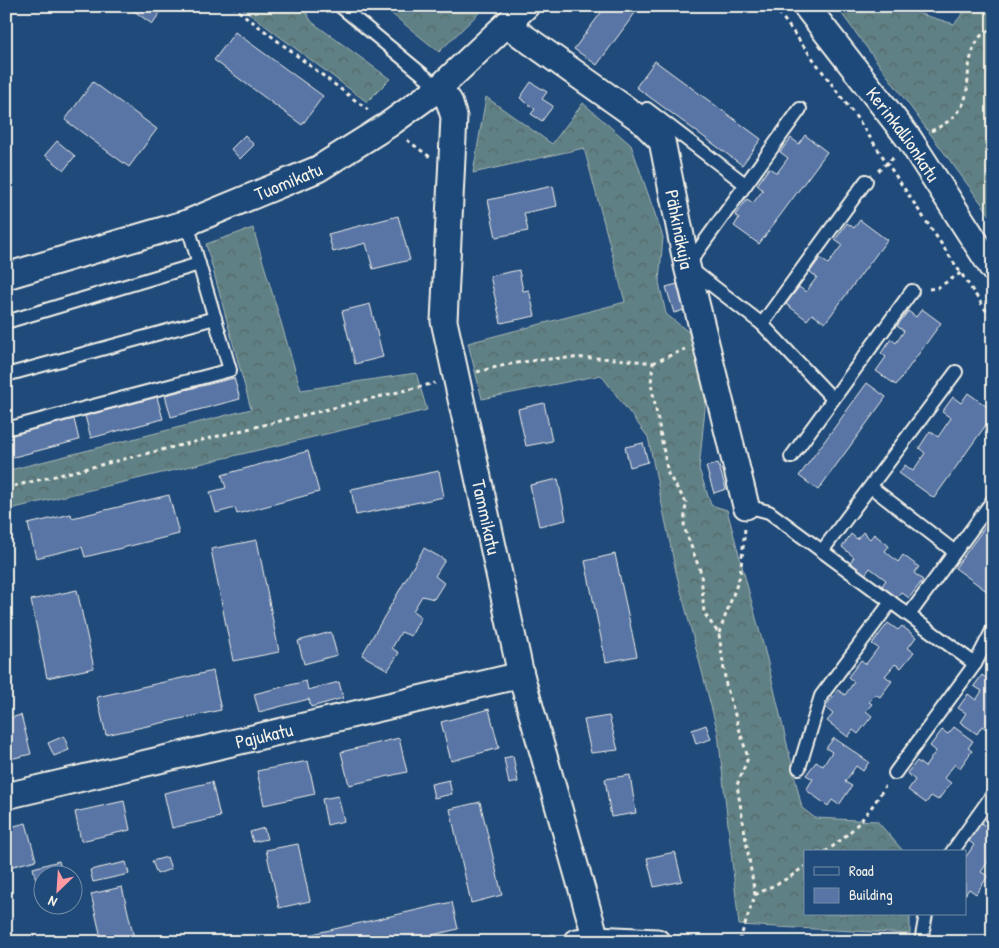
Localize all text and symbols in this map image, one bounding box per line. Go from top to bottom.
street label: Kerinkallionkatu [860,81,947,187]
street label: Tuomikatu [250,156,326,207]
street label: Pähkinäkuja [659,187,700,272]
street label: Tammikatu [466,477,507,557]
street label: Pajukatu [233,716,296,755]
legend [804,850,966,916]
text: Road [849,860,874,881]
north arrow [32,866,82,916]
text: Building [849,884,893,905]
text: N [44,892,60,912]

